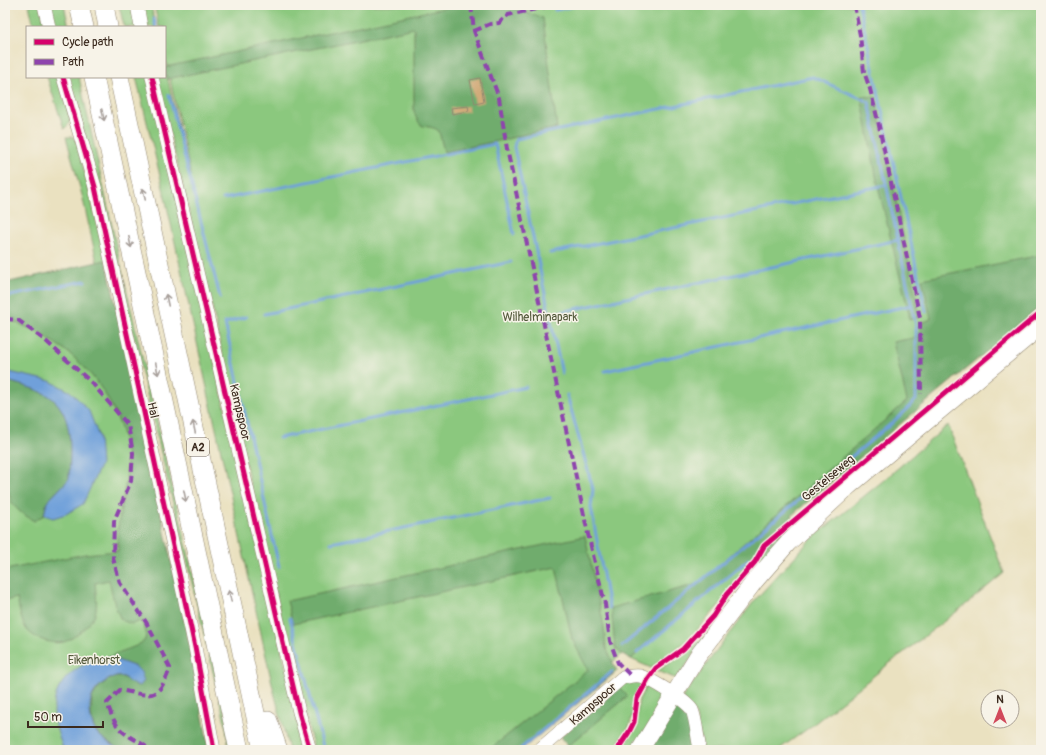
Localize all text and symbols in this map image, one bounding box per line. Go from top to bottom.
legend [26,26,166,78]
text: Cycle path [62,35,114,50]
text: Path [62,55,84,70]
one-way arrow [99,108,107,121]
one-way arrow [139,188,147,201]
one-way arrow [127,235,135,248]
one-way arrow [162,294,170,307]
park label: Wilhelminapark [502,310,578,325]
one-way arrow [154,362,162,375]
street label: Kampspoor [226,382,253,442]
street label: Hal [144,401,162,420]
one-way arrow [189,421,197,434]
road number: A2 [187,438,209,456]
street label: Gestelseweg [799,452,858,505]
one-way arrow [181,490,189,503]
one-way arrow [226,589,234,602]
park label: Eikenhorst [68,653,120,668]
street label: Kampspoor [567,679,620,729]
north arrow [980,689,1020,729]
text: N [996,693,1004,706]
scale bar [28,703,103,729]
text: 50 m [34,710,62,725]

